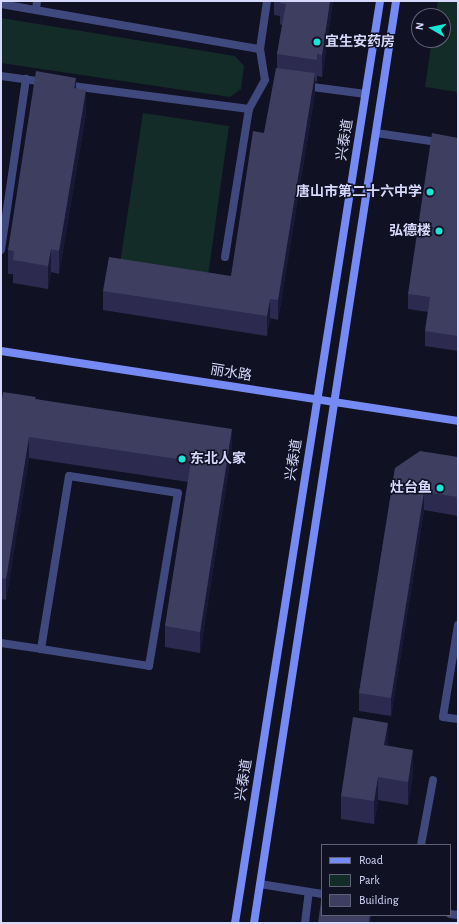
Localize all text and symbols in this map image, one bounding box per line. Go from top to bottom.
north arrow [411,8,451,48]
text: N [414,22,426,31]
place label: 宜生安药房 [325,34,395,50]
marker: 宜生安药房 [312,37,322,47]
street label: 兴泰道 [333,118,357,162]
place label: 唐山市第二十六中学 [296,184,422,200]
marker: 唐山市第二十六中学 [425,187,435,197]
place label: 弘德楼 [389,223,431,239]
marker: 弘德楼 [434,226,444,236]
street label: 丽水路 [209,361,253,385]
street label: 兴泰道 [282,438,306,482]
place label: 东北人家 [190,451,246,467]
marker: 东北人家 [177,454,187,464]
place label: 灶台鱼 [390,480,432,496]
marker: 灶台鱼 [435,483,445,493]
street label: 兴泰道 [232,758,256,802]
legend [321,844,451,916]
text: Road [359,854,383,866]
text: Park [359,874,380,886]
text: Building [359,894,399,906]

